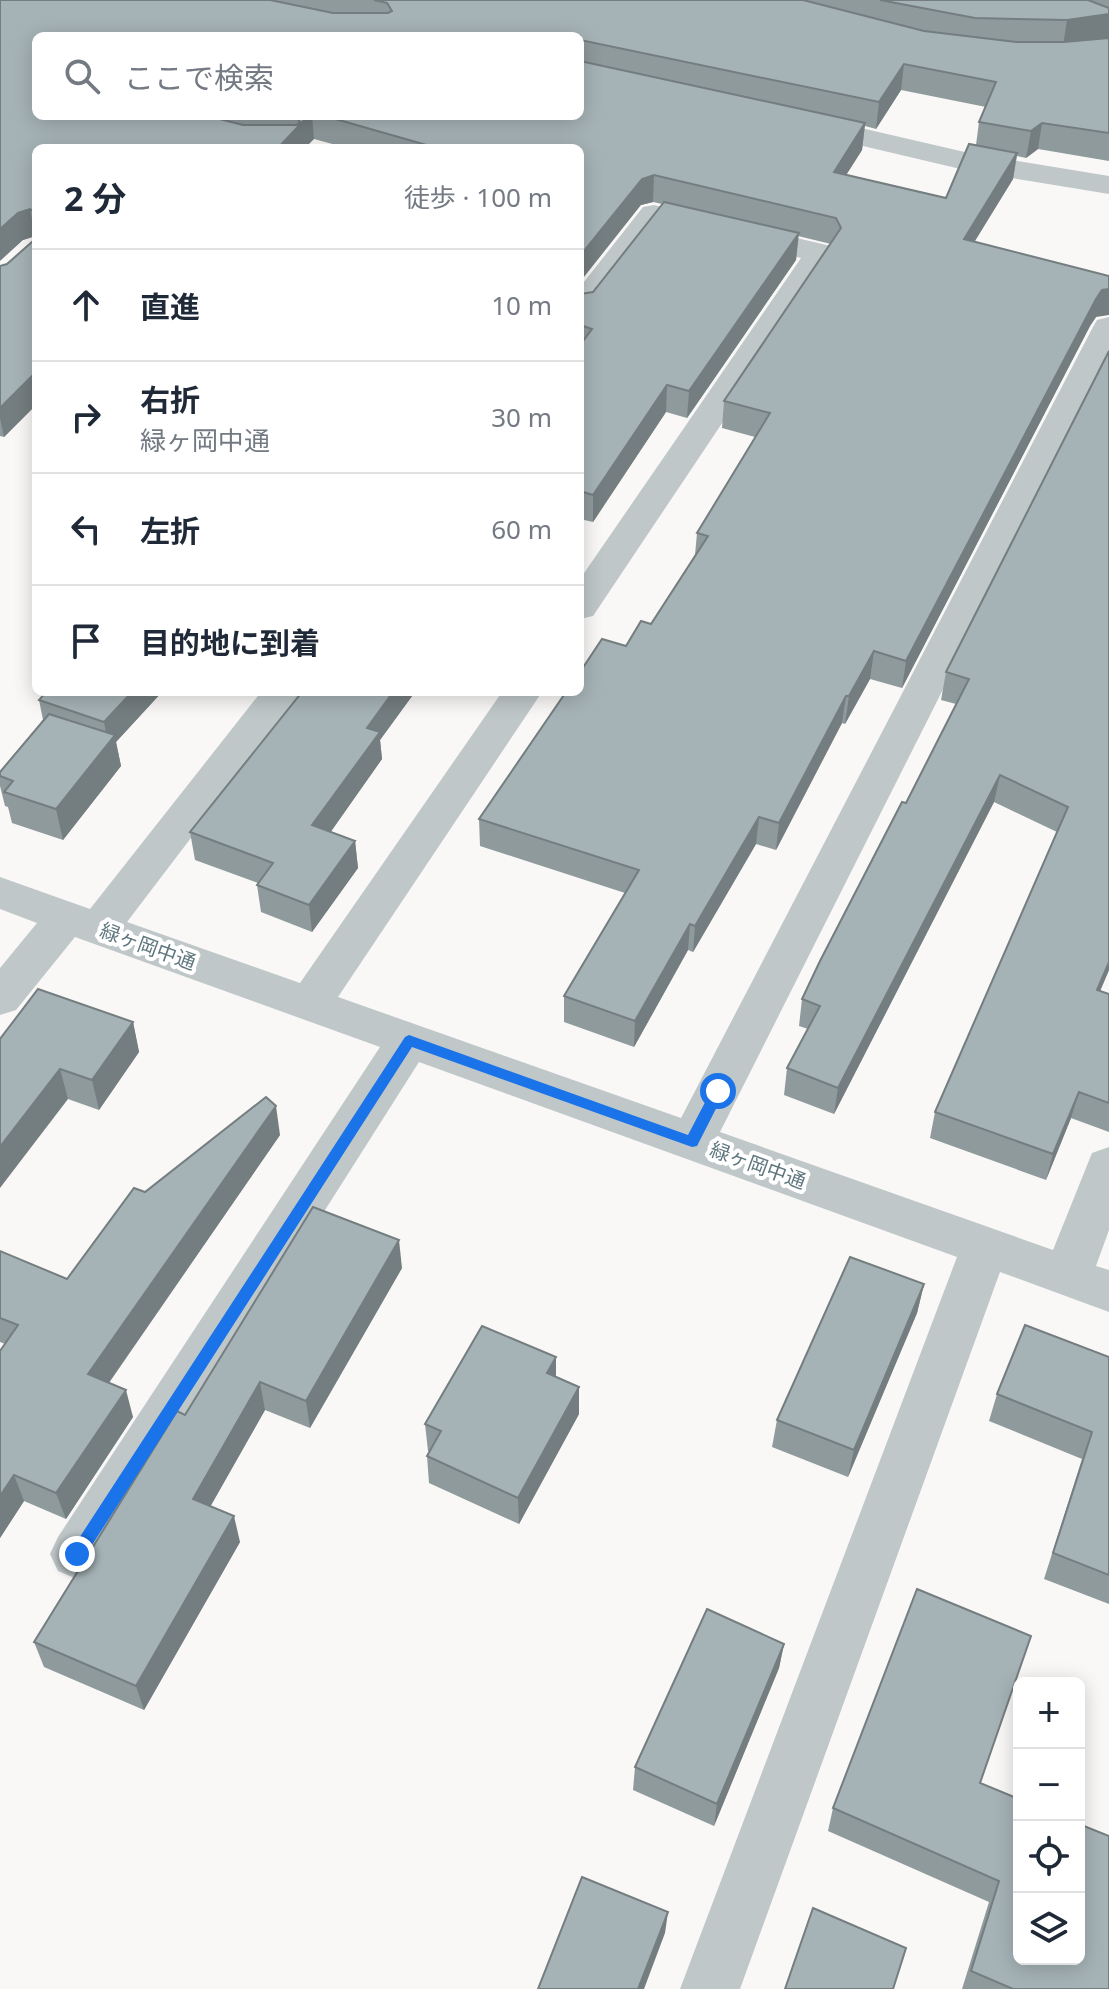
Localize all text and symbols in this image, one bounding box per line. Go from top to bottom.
search box [32,32,584,120]
icon: search [60,54,104,98]
text: ここで検索 [124,57,274,98]
text: 2 分 [64,175,126,221]
text: 徒歩 · 100 m [404,179,552,215]
icon: ahead [64,283,108,327]
text: 直進 [140,286,200,327]
text: 10 m [491,287,552,323]
text: 右折 [140,379,200,420]
icon: right [64,395,108,439]
text: 30 m [491,399,552,435]
text: 緑ヶ岡中通 [140,422,270,458]
icon: left [64,507,108,551]
text: 左折 [140,510,200,551]
text: 60 m [491,511,552,547]
icon: arrive [64,619,108,663]
text: 目的地に到着 [140,622,320,663]
street label: 緑ヶ岡中通 [96,916,200,976]
route start [700,1073,736,1109]
street label: 緑ヶ岡中通 [706,1135,810,1195]
route end [59,1536,95,1572]
map controls [1013,1677,1085,1965]
button: + [1013,1677,1085,1749]
button: − [1013,1749,1085,1821]
button: locate [1013,1821,1085,1893]
button: layers [1013,1893,1085,1965]

